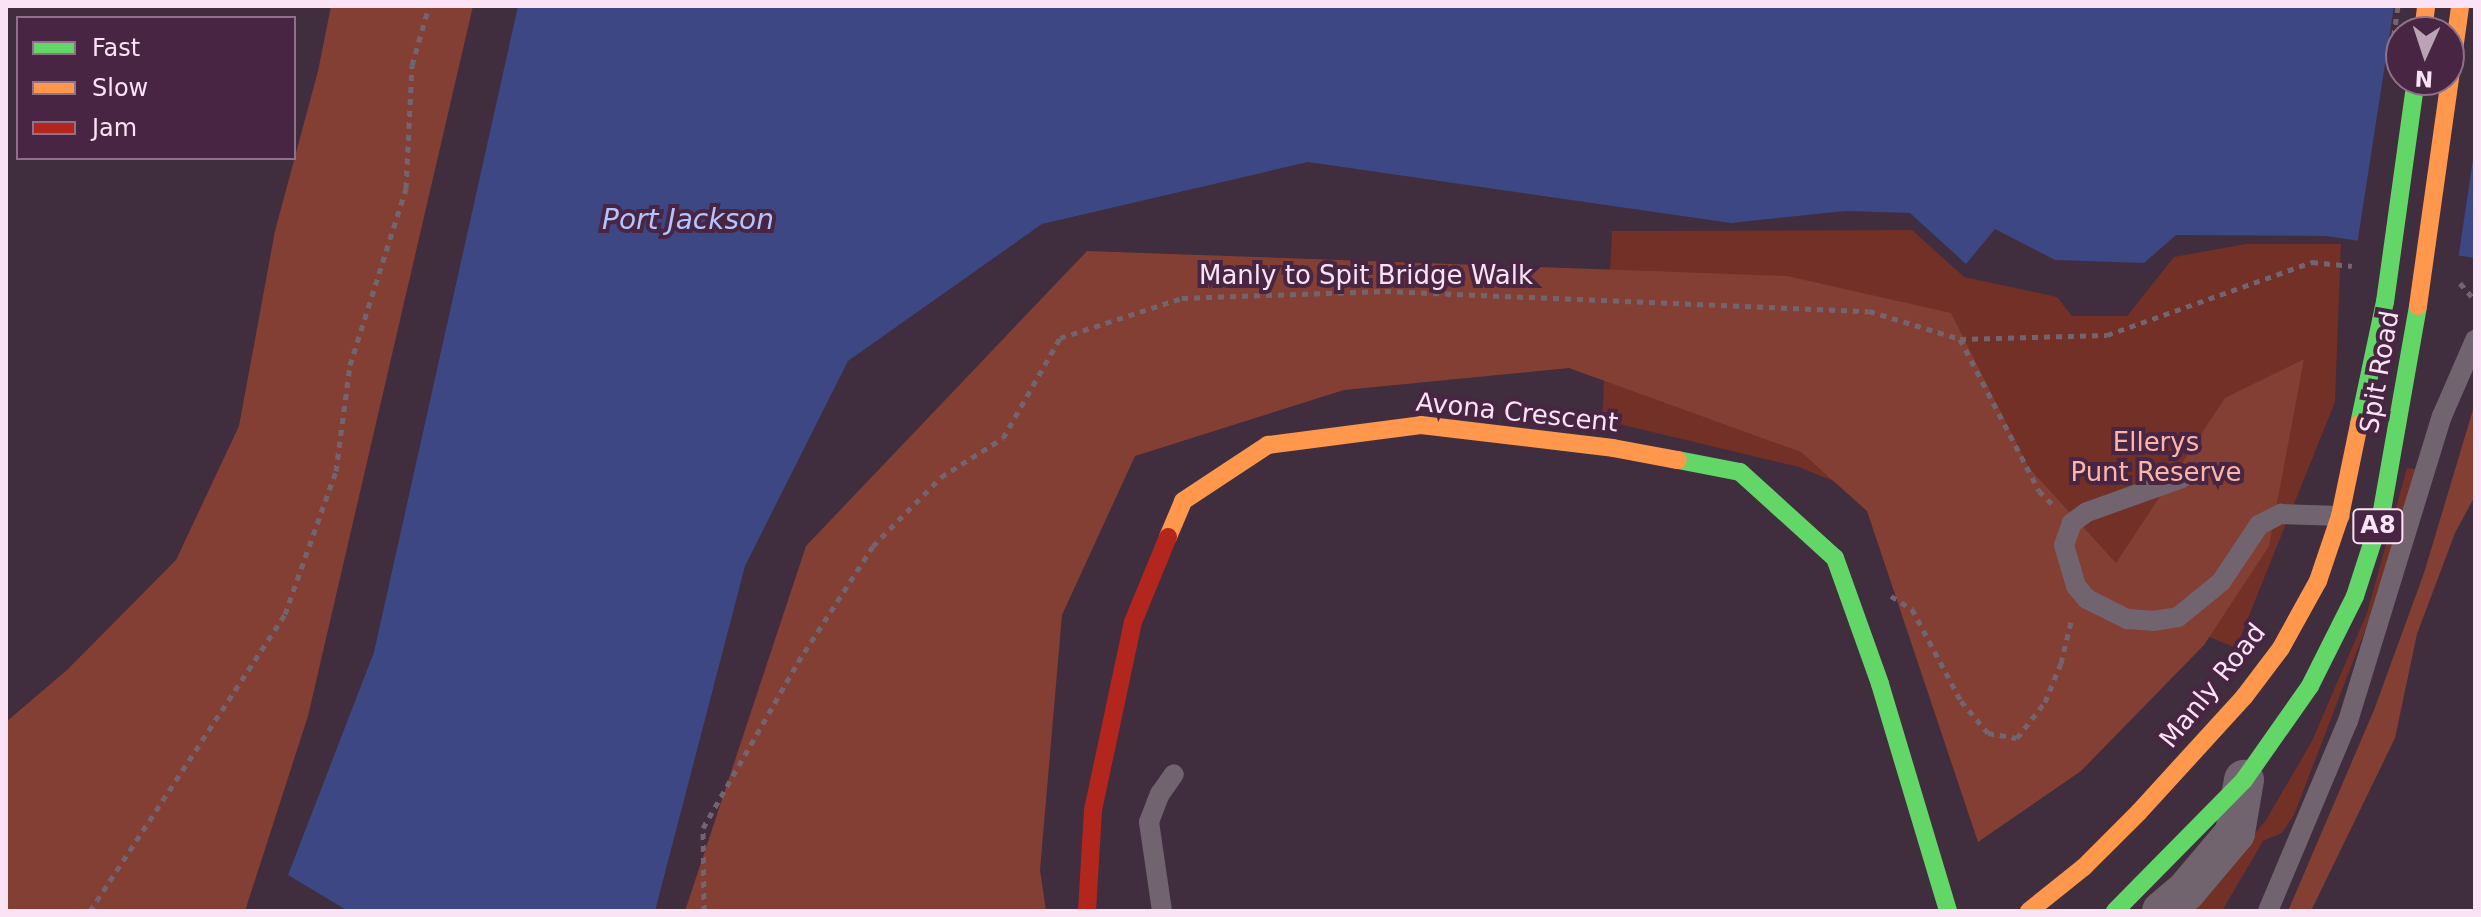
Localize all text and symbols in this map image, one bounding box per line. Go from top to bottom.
legend [16,16,296,160]
north arrow [2385,16,2465,96]
text: Fast [92,34,140,62]
text: N [2414,66,2434,91]
text: Slow [92,74,148,102]
text: Jam [92,114,137,142]
water label: Port Jackson [602,203,774,237]
street label: Manly to Spit Bridge Walk [1199,260,1533,292]
street label: Spit Road [2354,308,2406,436]
street label: Avona Crescent [1414,387,1620,439]
park label: Ellerys Punt Reserve [2070,427,2242,488]
road number: A8 [2352,506,2404,546]
street label: Manly Road [2153,618,2273,754]

